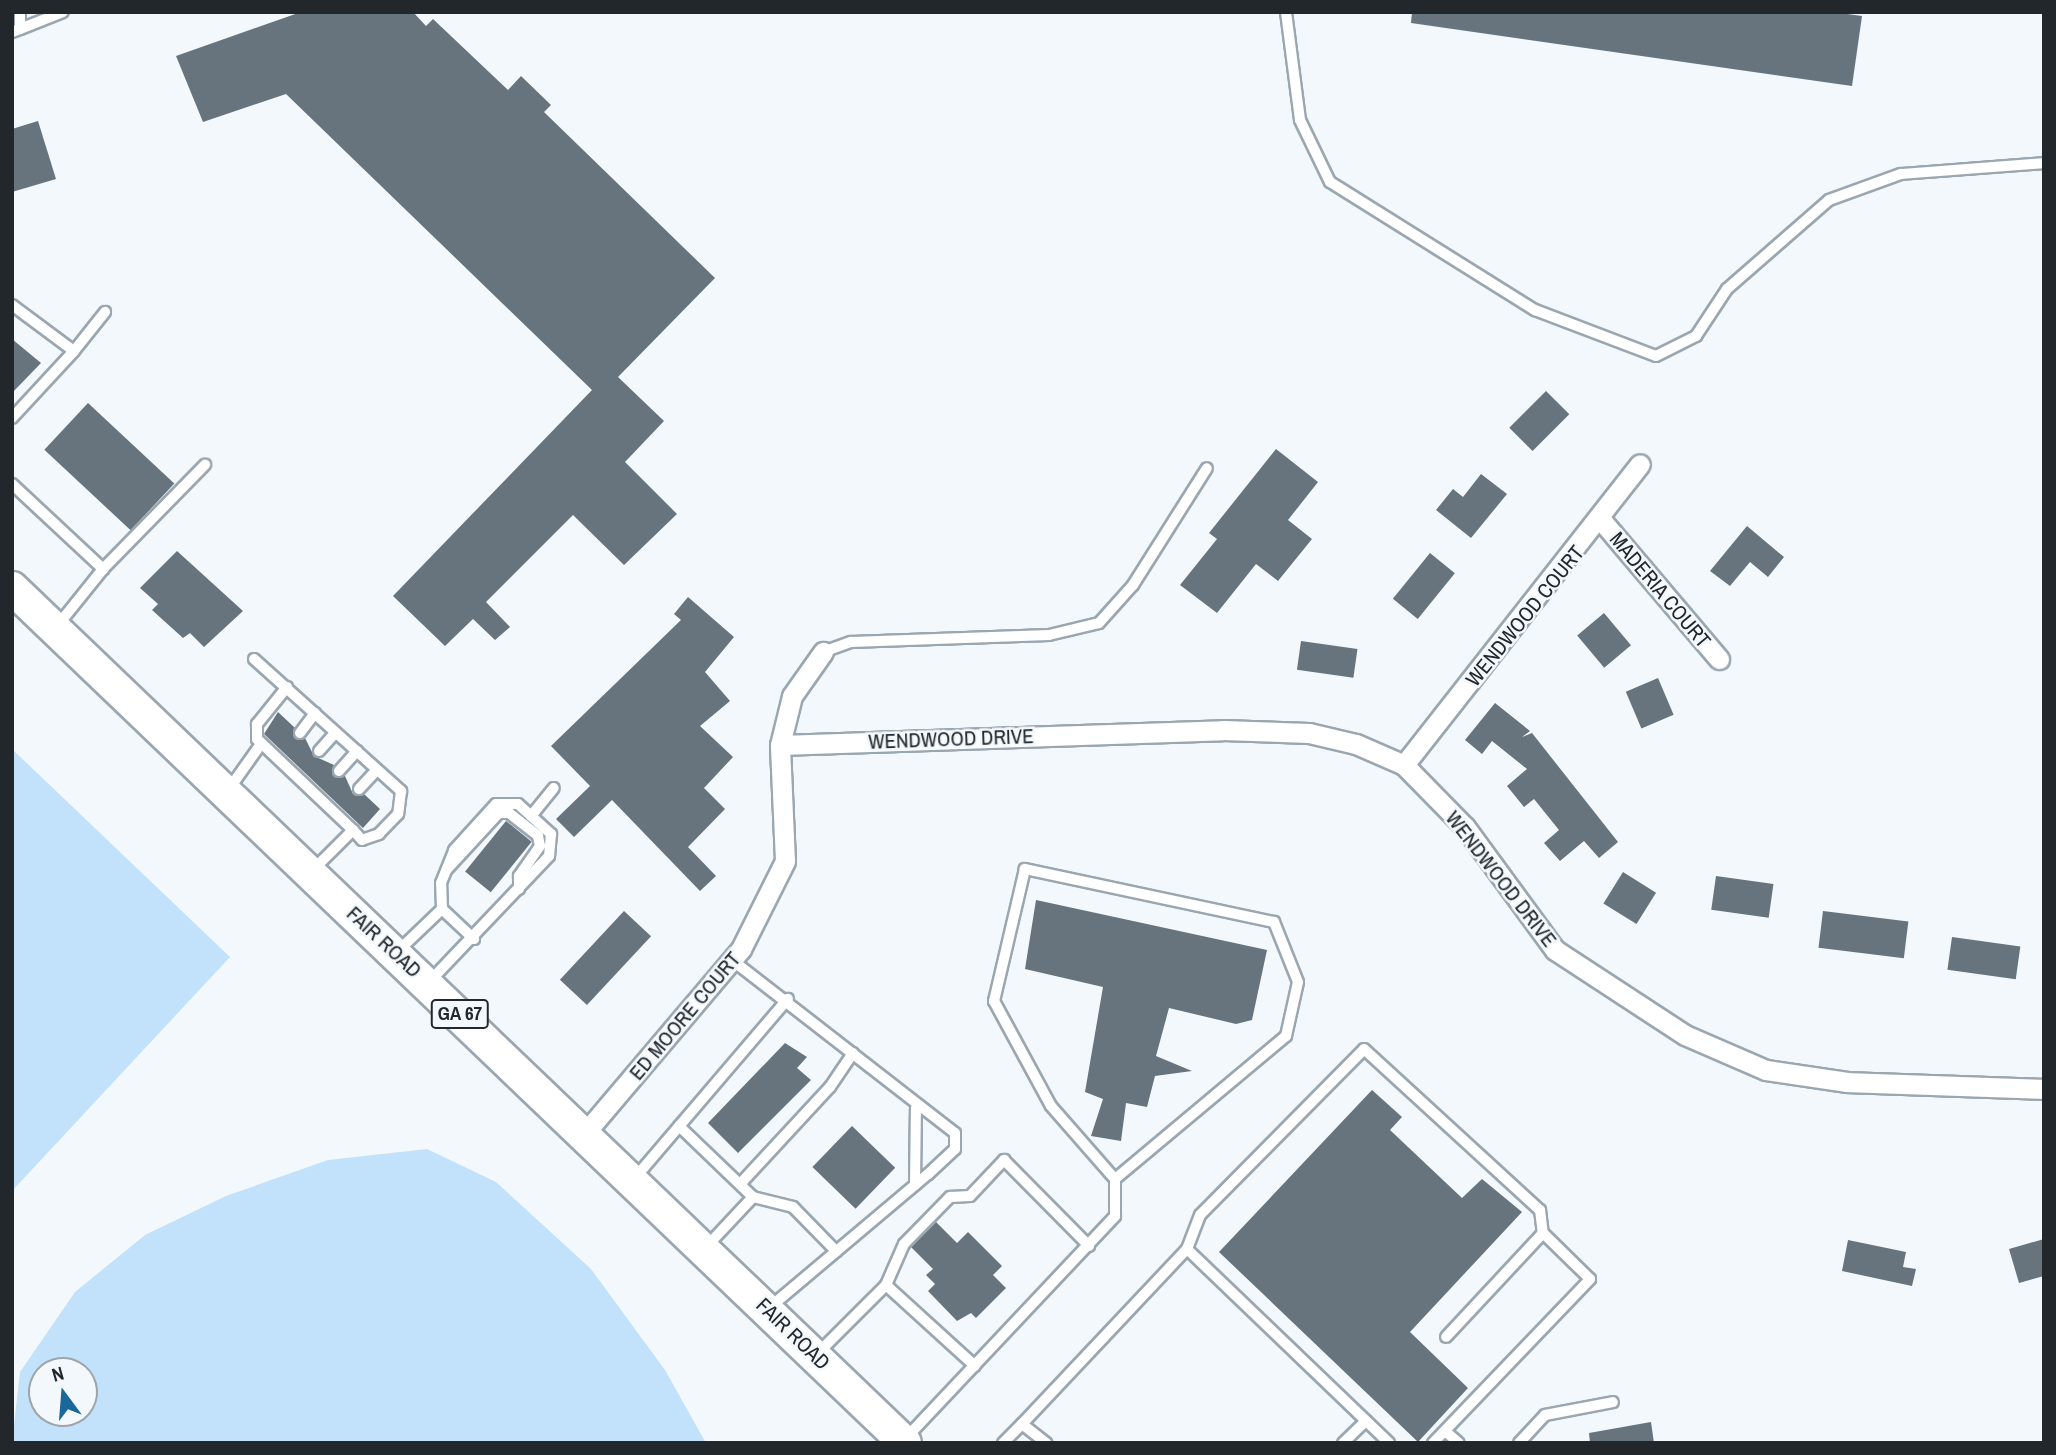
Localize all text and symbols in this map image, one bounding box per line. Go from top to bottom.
street label: MADERIA COURT [1604,527,1716,653]
street label: WENDWOOD COURT [1461,541,1589,691]
street label: WENDWOOD DRIVE [868,724,1034,754]
street label: WENDWOOD DRIVE [1440,806,1562,952]
street label: FAIR ROAD [341,901,427,983]
street label: ED MOORE COURT [624,947,746,1085]
road number: GA 67 [430,998,490,1030]
street label: FAIR ROAD [751,1293,835,1375]
north arrow [28,1357,98,1427]
text: N [49,1360,67,1388]

